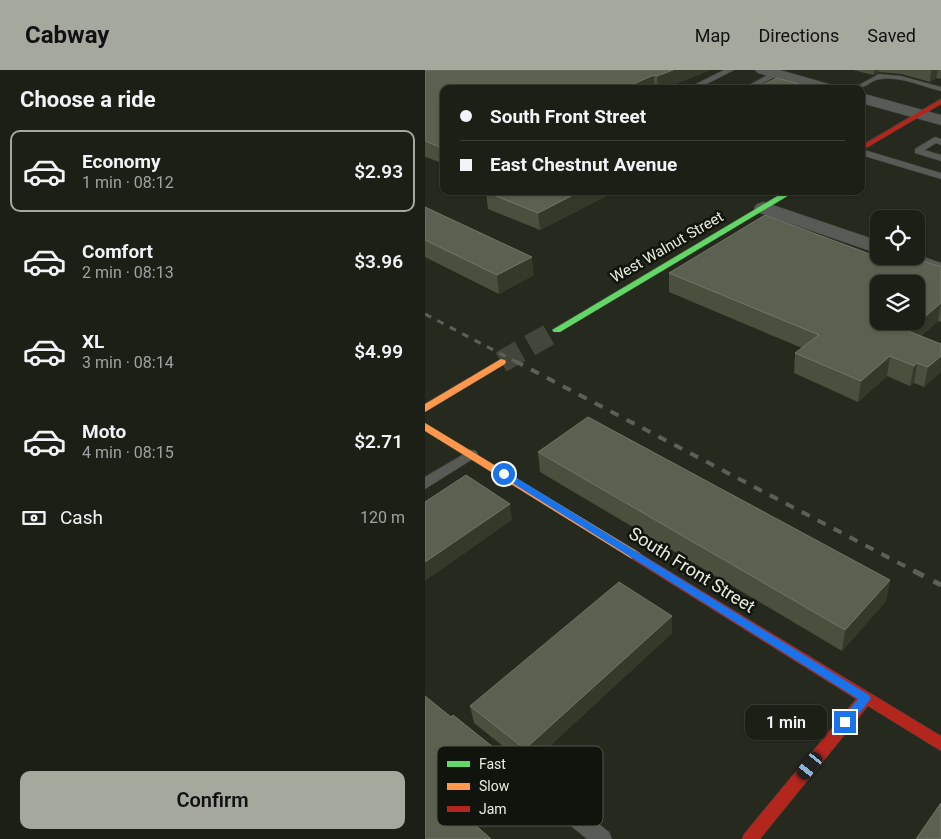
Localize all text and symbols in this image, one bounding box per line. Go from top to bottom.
text: Cabway [25,21,109,49]
text: Map [695,25,730,46]
text: Directions [758,25,839,46]
text: Saved [867,25,916,46]
text: Choose a ride [20,87,156,112]
text: South Front Street [490,105,646,128]
icon: car [22,149,67,194]
text: Economy [82,150,161,173]
text: East Chestnut Avenue [490,153,677,176]
text: $2.93 [354,160,403,183]
text: 1 min · 08:12 [82,173,174,192]
street label: West Walnut Street [607,207,727,287]
map controls [870,210,925,330]
button: locate [870,210,925,265]
icon: car [22,239,67,284]
text: Comfort [82,240,153,263]
text: $3.96 [354,250,403,273]
text: 2 min · 08:13 [82,263,174,282]
button: layers [870,275,925,330]
icon: car [22,329,67,374]
text: XL [82,330,104,353]
text: $4.99 [354,340,403,363]
text: 3 min · 08:14 [82,353,174,372]
icon: car [22,419,67,464]
text: Moto [82,420,126,443]
text: $2.71 [354,430,403,453]
text: 4 min · 08:15 [82,443,174,462]
route start [493,463,515,485]
icon: cash [20,504,48,532]
text: Cash [60,506,103,529]
text: 120 m [360,508,405,527]
street label: South Front Street [625,522,759,617]
callout: 1 min [745,704,827,740]
route end [834,711,856,733]
text: 1 min [766,713,806,732]
legend [437,746,603,826]
car [794,750,825,782]
text: Fast [479,756,506,772]
button: Confirm [20,771,405,829]
text: Slow [479,778,510,794]
text: Jam [479,801,507,817]

